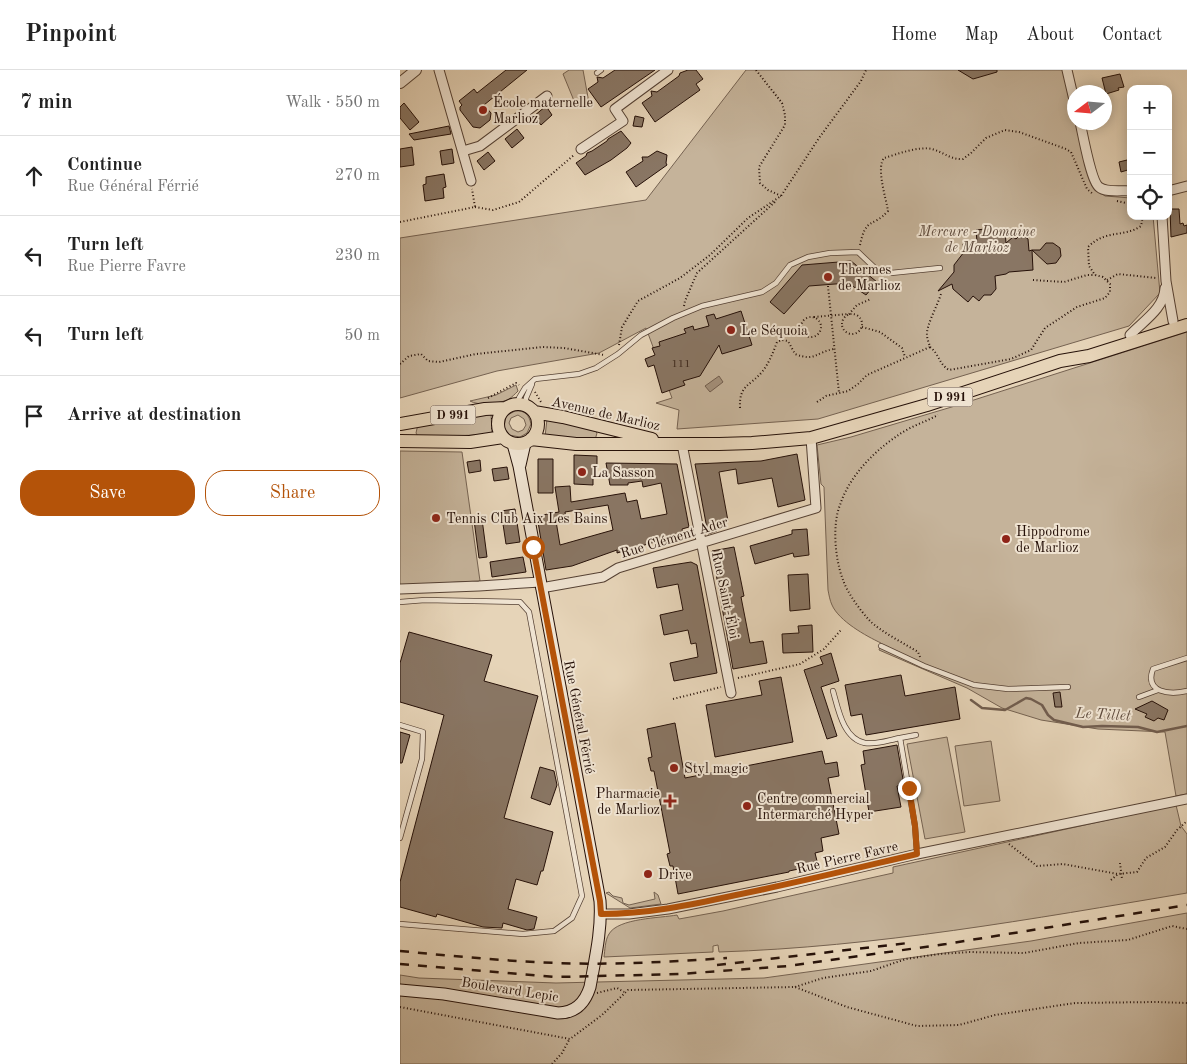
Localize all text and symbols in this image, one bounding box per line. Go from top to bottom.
text: Pinpoint [25,23,117,47]
text: Home [891,26,937,44]
text: Map [965,26,998,44]
text: About [1026,26,1074,44]
text: Contact [1102,26,1162,44]
north arrow [1067,85,1112,130]
map controls [1127,85,1172,220]
button: + [1127,85,1172,130]
text: 7 min [20,92,73,113]
place label: École maternelle Marlioz [493,93,593,126]
text: Walk · 550 m [285,95,380,111]
marker: École maternelle Marlioz [477,104,489,116]
button: − [1127,130,1172,175]
text: Continue [67,156,142,175]
icon: ahead [20,162,48,190]
text: 270 m [335,168,380,184]
button: locate [1127,175,1172,220]
text: Rue Général Férrié [67,179,199,195]
park label: Mercure - Domaine de Marlioz [917,225,1036,255]
text: Turn left [67,236,144,255]
icon: left [20,242,48,270]
text: 230 m [335,248,380,264]
text: Rue Pierre Favre [67,259,186,275]
place label: Thermes de Marlioz [838,263,901,293]
marker: Thermes de Marlioz [822,271,834,283]
icon: left [20,322,48,350]
marker: Le Séquoia [725,324,737,336]
place label: Le Séquoia [741,324,808,338]
text: Turn left [67,326,144,345]
text: 50 m [344,328,380,344]
house number: 111 [671,359,691,370]
road number: D 991 [928,388,972,407]
street label: Avenue de Marlioz [550,395,661,433]
icon: arrive [20,402,48,430]
text: Arrive at destination [67,406,241,425]
road number: D 991 [430,406,476,424]
marker: La Sasson [576,466,588,478]
place label: La Sasson [592,466,655,480]
button: Save [20,470,195,516]
button: Share [205,470,380,516]
marker: Tennis Club Aix Les Bains [430,512,442,524]
place label: Tennis Club Aix Les Bains [446,512,608,526]
street label: Rue Clément Ader [619,515,730,561]
place label: Hippodrome de Marlioz [1016,525,1090,555]
marker: Hippodrome de Marlioz [1000,533,1012,545]
route start [522,536,545,559]
street label: Rue Saint-Éloi [709,550,744,640]
street label: Rue Général Férrié [561,659,597,775]
water label: Le Tillet [1074,707,1131,724]
marker: Styl magic [668,762,680,774]
place label: Styl magic [684,762,748,776]
route end [898,777,921,800]
place label: Pharmacie de Marlioz [596,787,660,817]
place label: Centre commercial Intermarché Hyper [757,792,873,822]
marker: Pharmacie de Marlioz [664,795,676,807]
marker: Centre commercial Intermarché Hyper [741,800,753,812]
street label: Rue Pierre Favre [795,839,900,877]
marker: Drive [642,868,654,880]
place label: Drive [658,868,692,882]
street label: Boulevard Lepic [460,975,559,1005]

